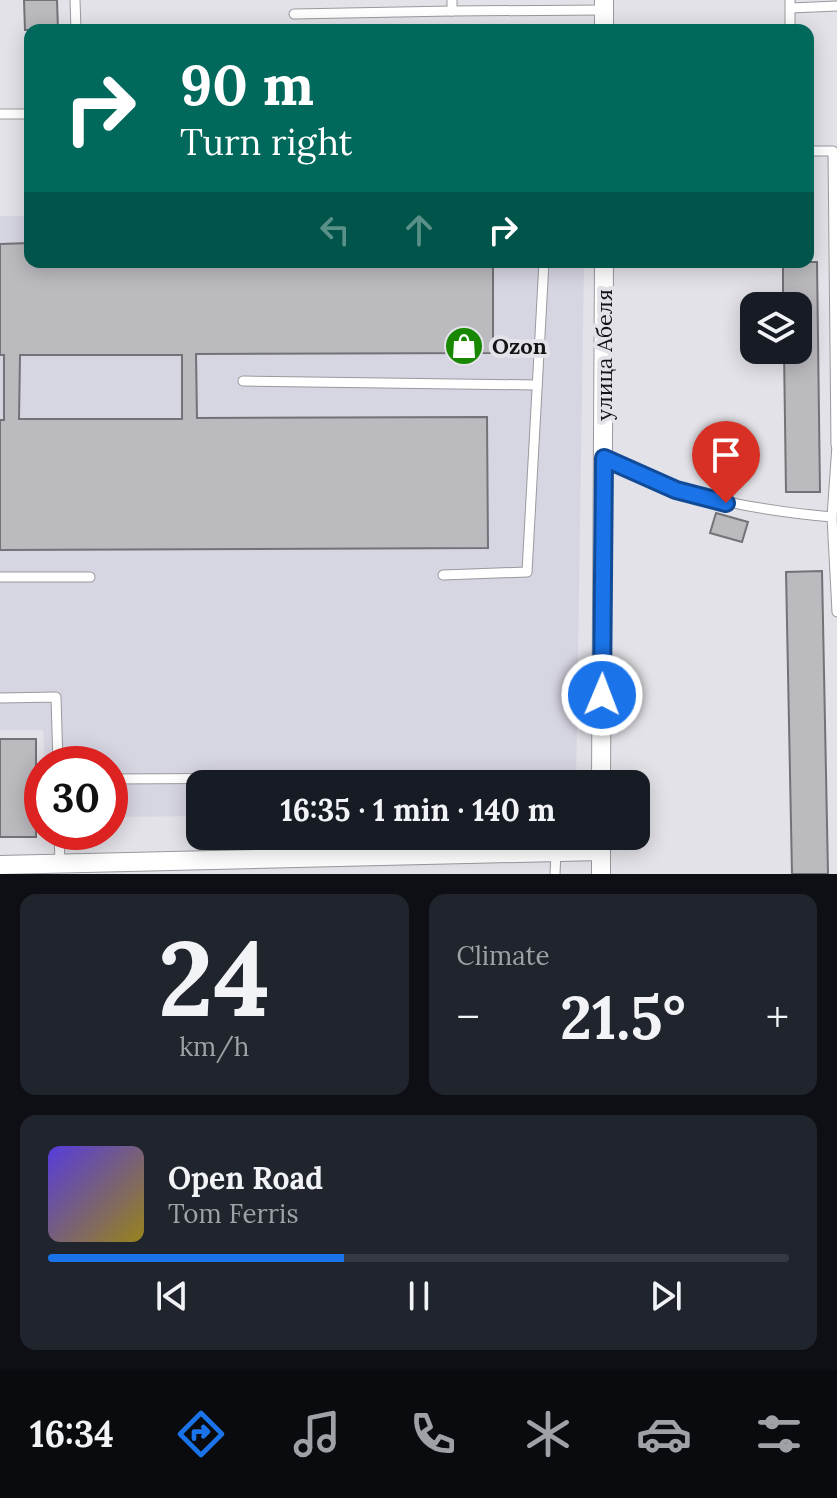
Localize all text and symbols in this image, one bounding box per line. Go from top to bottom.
text: 90 m [180,49,314,120]
icon: right [48,56,152,160]
text: Turn right [180,119,353,165]
icon: left [313,208,357,252]
icon: ahead [397,208,441,252]
icon: right [481,208,525,252]
street label: улица Абеля [590,289,618,421]
map controls [740,292,812,364]
button: layers [740,292,812,364]
shop icon: Ozon [443,325,485,367]
place label: Ozon [492,332,547,360]
pin [692,421,760,503]
icon: arrive [704,433,748,477]
position arrow [560,653,644,737]
speed limit sign: 30 [24,746,128,850]
text: 16:35 · 1 min · 140 m [281,791,555,829]
text: 24 [158,911,270,1044]
text: Climate [457,939,550,972]
text: 21.5° [560,979,686,1055]
text: − [457,989,480,1045]
text: + [766,989,789,1045]
text: km/h [179,1030,249,1063]
text: Open Road [168,1159,323,1197]
text: Tom Ferris [168,1197,298,1230]
icon: previous [150,1274,194,1318]
icon: pause [397,1274,441,1318]
icon: next [644,1274,688,1318]
icon: directions [173,1406,229,1462]
icon: music [289,1406,345,1462]
icon: phone [405,1406,461,1462]
icon: climate [520,1406,576,1462]
icon: car [636,1406,692,1462]
icon: filters [751,1406,807,1462]
text: 16:34 [30,1411,114,1457]

